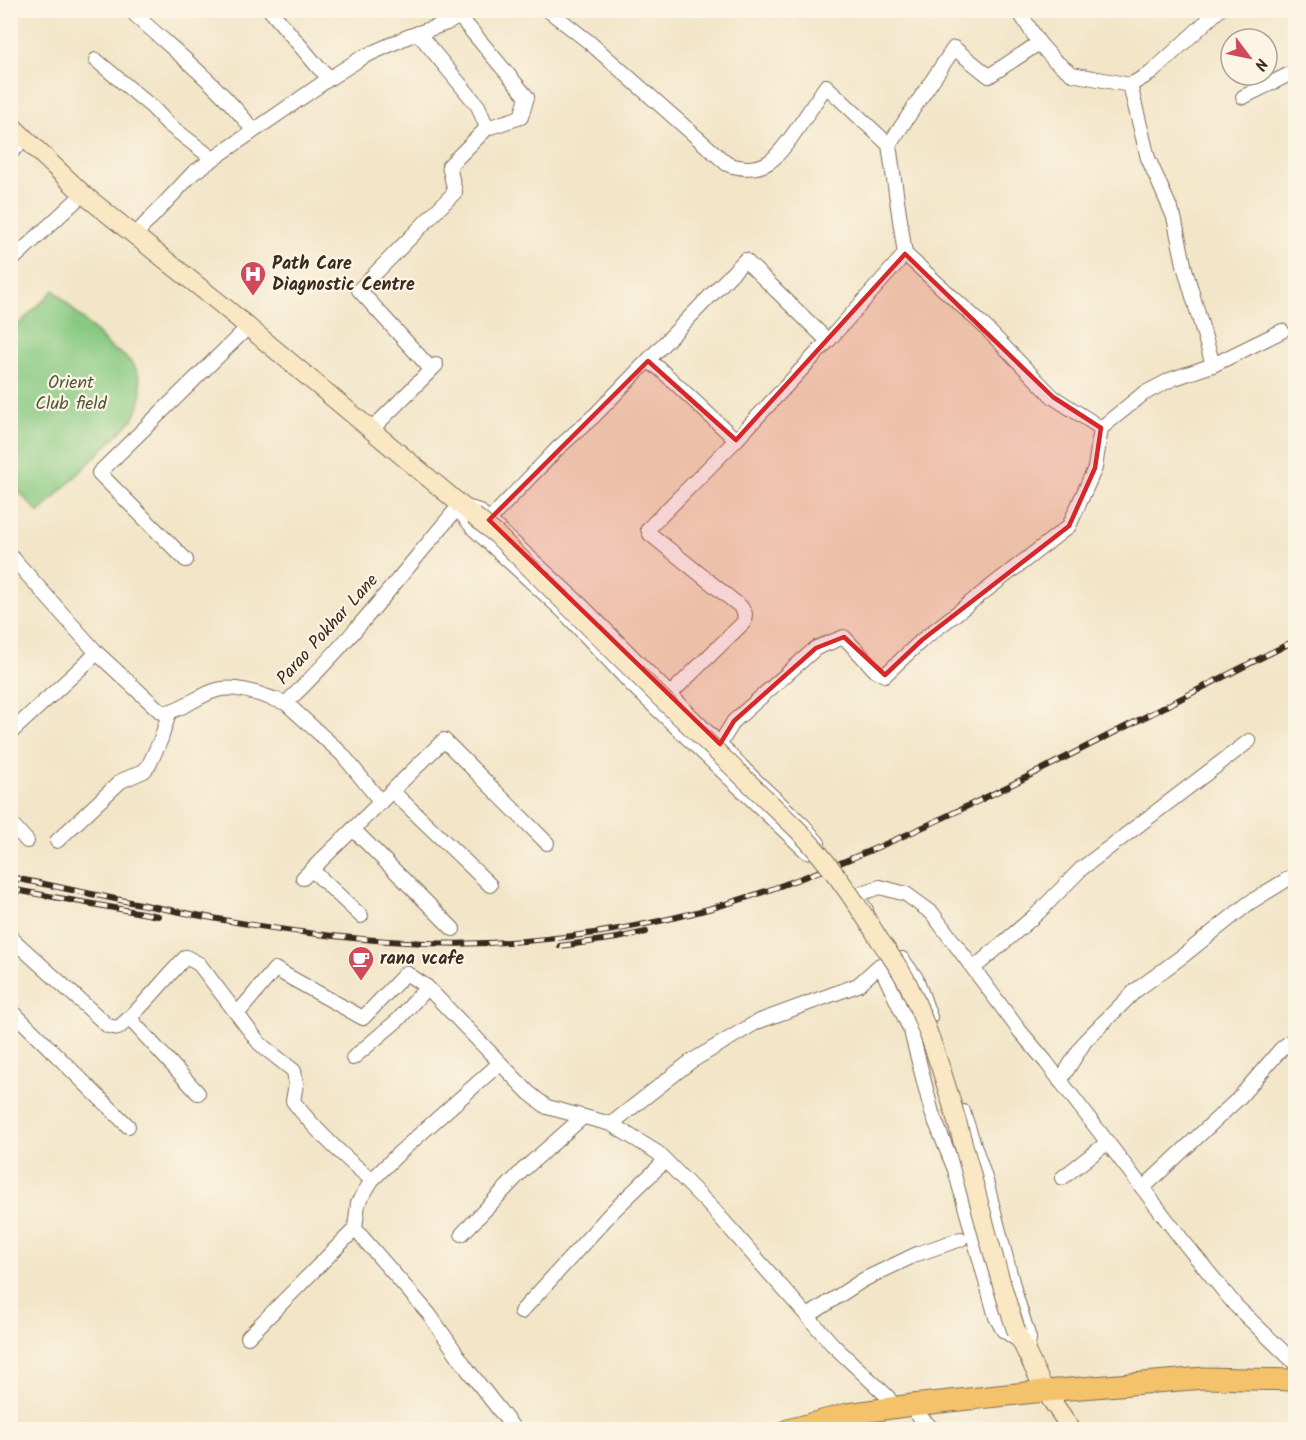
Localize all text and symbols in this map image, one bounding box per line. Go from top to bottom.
north arrow [1219,27,1279,87]
text: N [1247,53,1274,75]
place label: Path Care Diagnostic Centre [272,250,415,300]
hospital icon: Path Care Diagnostic Centre [238,259,268,297]
park label: Orient Club field [35,369,108,419]
street label: Parao Pokhar Lane [270,568,386,692]
cafe icon: rana vcafe [346,944,376,982]
place label: rana vcafe [380,945,464,974]

